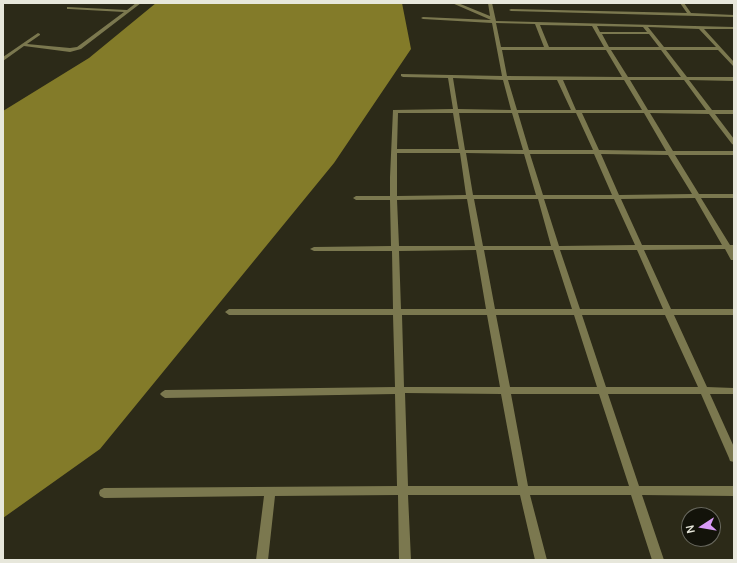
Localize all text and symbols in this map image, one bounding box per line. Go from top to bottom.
north arrow [681,507,721,547]
text: N [682,524,698,535]

